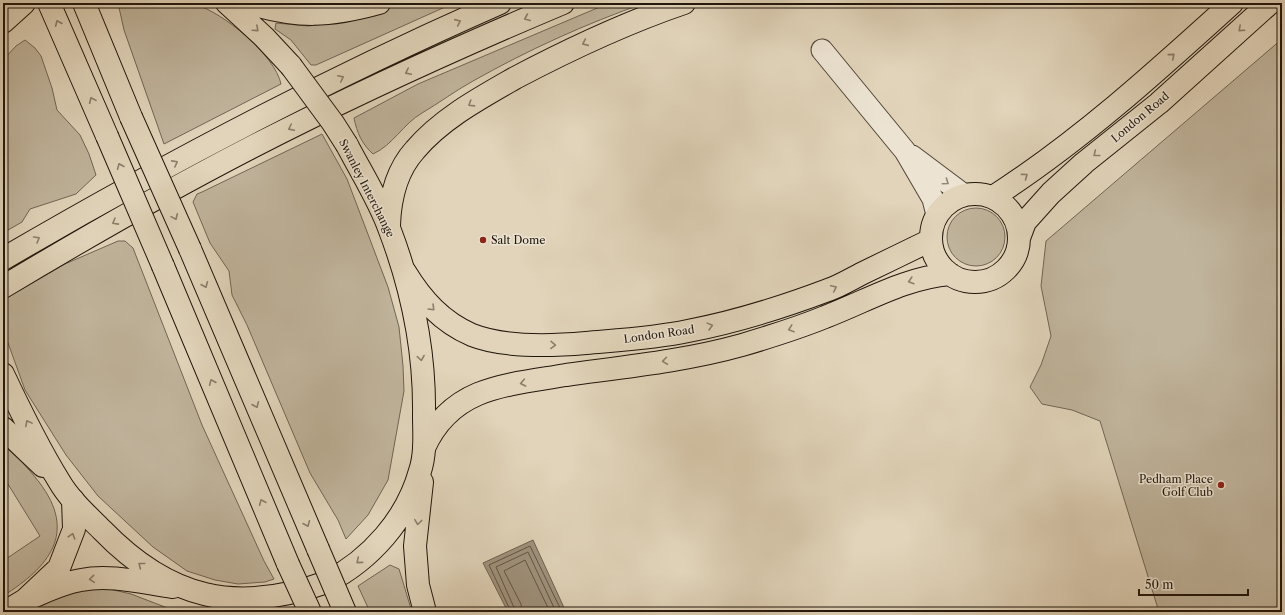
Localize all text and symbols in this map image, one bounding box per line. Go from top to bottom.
one-way arrow [523,14,530,22]
one-way arrow [55,19,63,27]
one-way arrow [453,19,461,27]
one-way arrow [251,24,259,32]
one-way arrow [1238,24,1246,32]
one-way arrow [582,38,590,46]
one-way arrow [1168,54,1175,61]
one-way arrow [405,67,413,75]
one-way arrow [336,75,344,83]
street label: London Road [1108,89,1172,145]
one-way arrow [88,97,96,104]
one-way arrow [468,100,475,107]
one-way arrow [288,123,296,131]
street label: Swanley Interchange [336,136,398,240]
one-way arrow [1094,149,1101,156]
one-way arrow [171,160,178,167]
one-way arrow [117,163,125,170]
one-way arrow [1021,174,1028,181]
one-way arrow [941,177,948,184]
one-way arrow [171,213,179,220]
one-way arrow [112,218,119,225]
place label: Salt Dome [491,233,545,247]
marker: Salt Dome [478,235,488,245]
one-way arrow [33,237,40,244]
one-way arrow [908,276,915,285]
one-way arrow [200,281,208,289]
one-way arrow [829,285,837,293]
one-way arrow [427,303,435,311]
street label: London Road [623,322,696,346]
one-way arrow [706,322,713,330]
one-way arrow [787,324,794,333]
one-way arrow [550,341,556,349]
one-way arrow [416,355,425,361]
one-way arrow [662,356,668,365]
one-way arrow [209,378,217,385]
one-way arrow [520,378,526,387]
one-way arrow [251,400,259,408]
one-way arrow [26,420,33,427]
place label: Pedham Place Golf Club [1139,472,1213,499]
marker: Pedham Place Golf Club [1216,480,1226,490]
one-way arrow [259,498,267,505]
one-way arrow [414,519,423,525]
one-way arrow [302,520,310,528]
one-way arrow [67,533,76,540]
one-way arrow [356,557,364,564]
one-way arrow [138,562,145,569]
scale bar [1139,571,1248,597]
one-way arrow [89,574,95,583]
text: 50 m [1145,577,1174,592]

